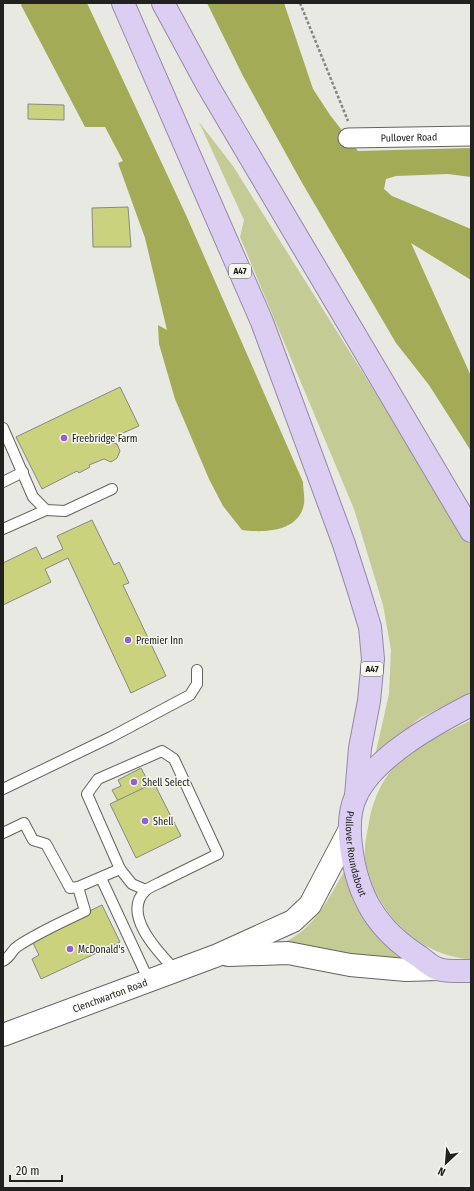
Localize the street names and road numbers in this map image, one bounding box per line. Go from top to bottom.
street label: Pullover Road [381,132,437,144]
road number: A47 [229,264,251,278]
road number: A47 [361,662,383,676]
street label: Pullover Roundabout [343,810,369,899]
street label: Clenchwarton Road [71,977,149,1016]

